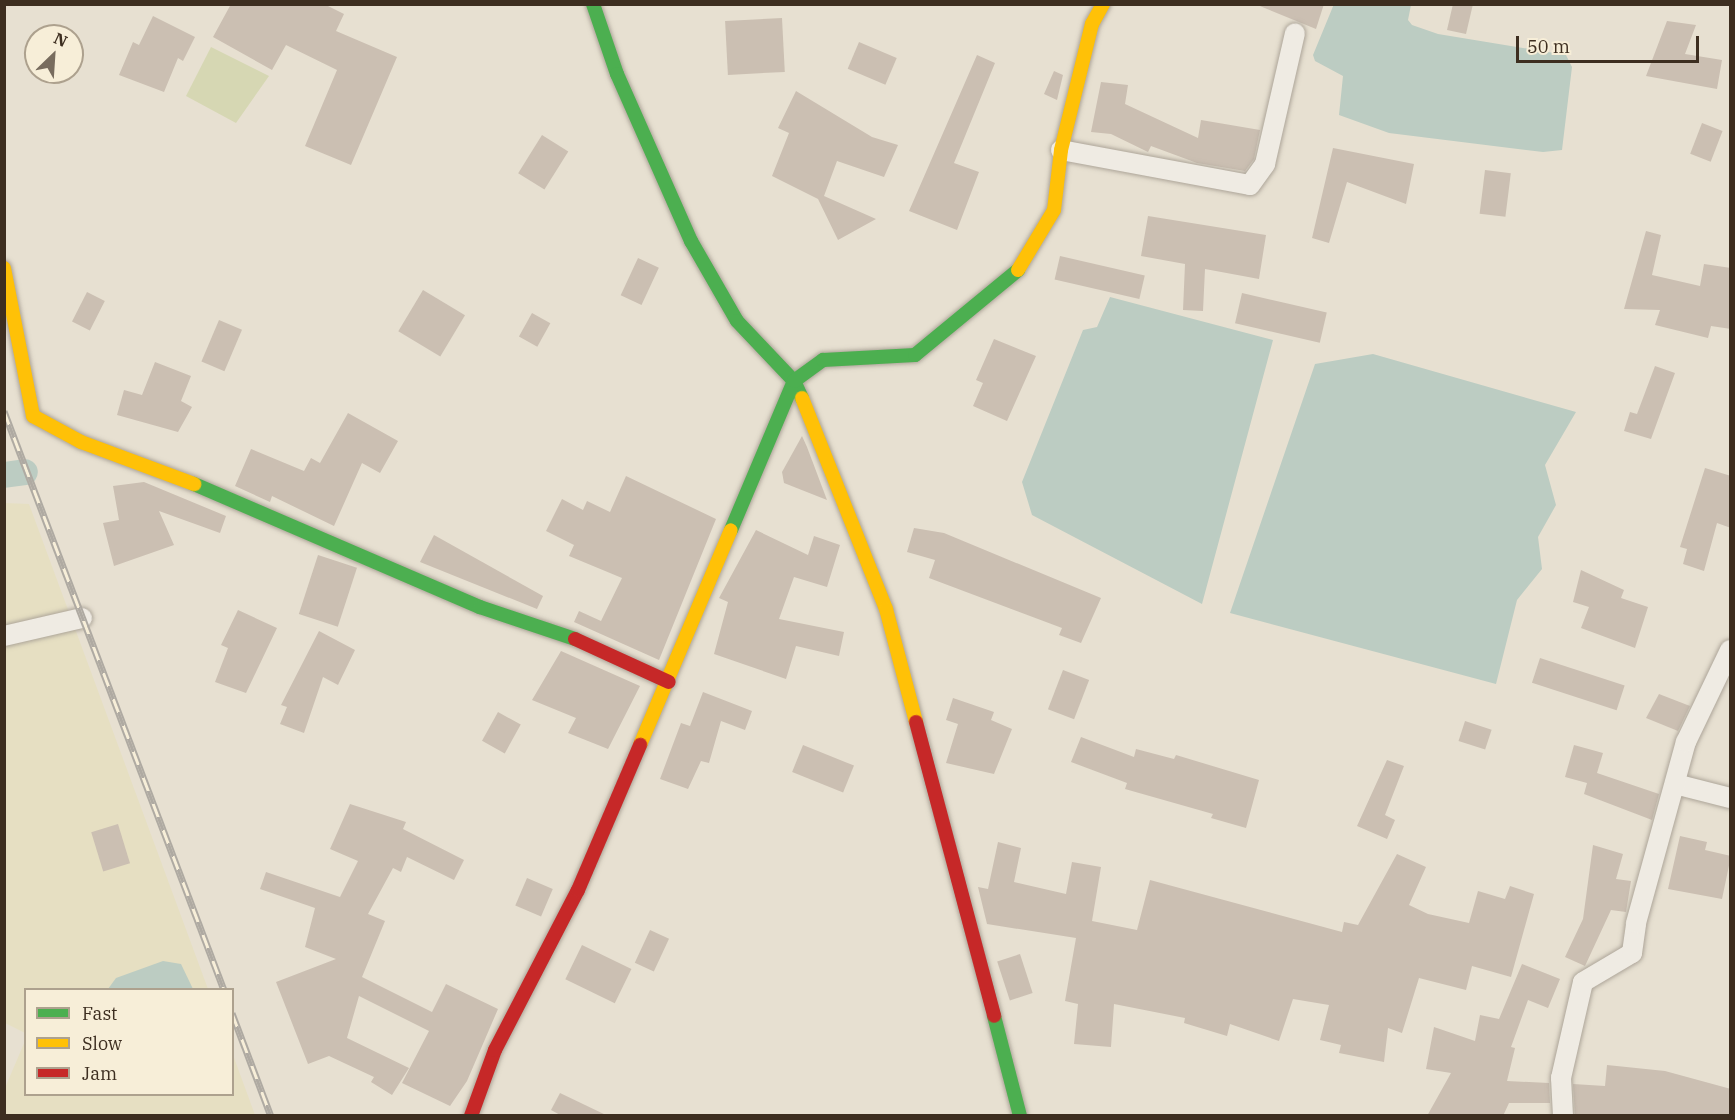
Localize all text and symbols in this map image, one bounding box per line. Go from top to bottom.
north arrow [24,24,84,84]
scale bar [1519,24,1702,62]
text: N [51,28,71,51]
text: 50 m [1527,35,1570,58]
legend [24,988,234,1096]
text: Fast [82,1002,117,1025]
text: Slow [82,1032,122,1055]
text: Jam [82,1062,117,1085]

